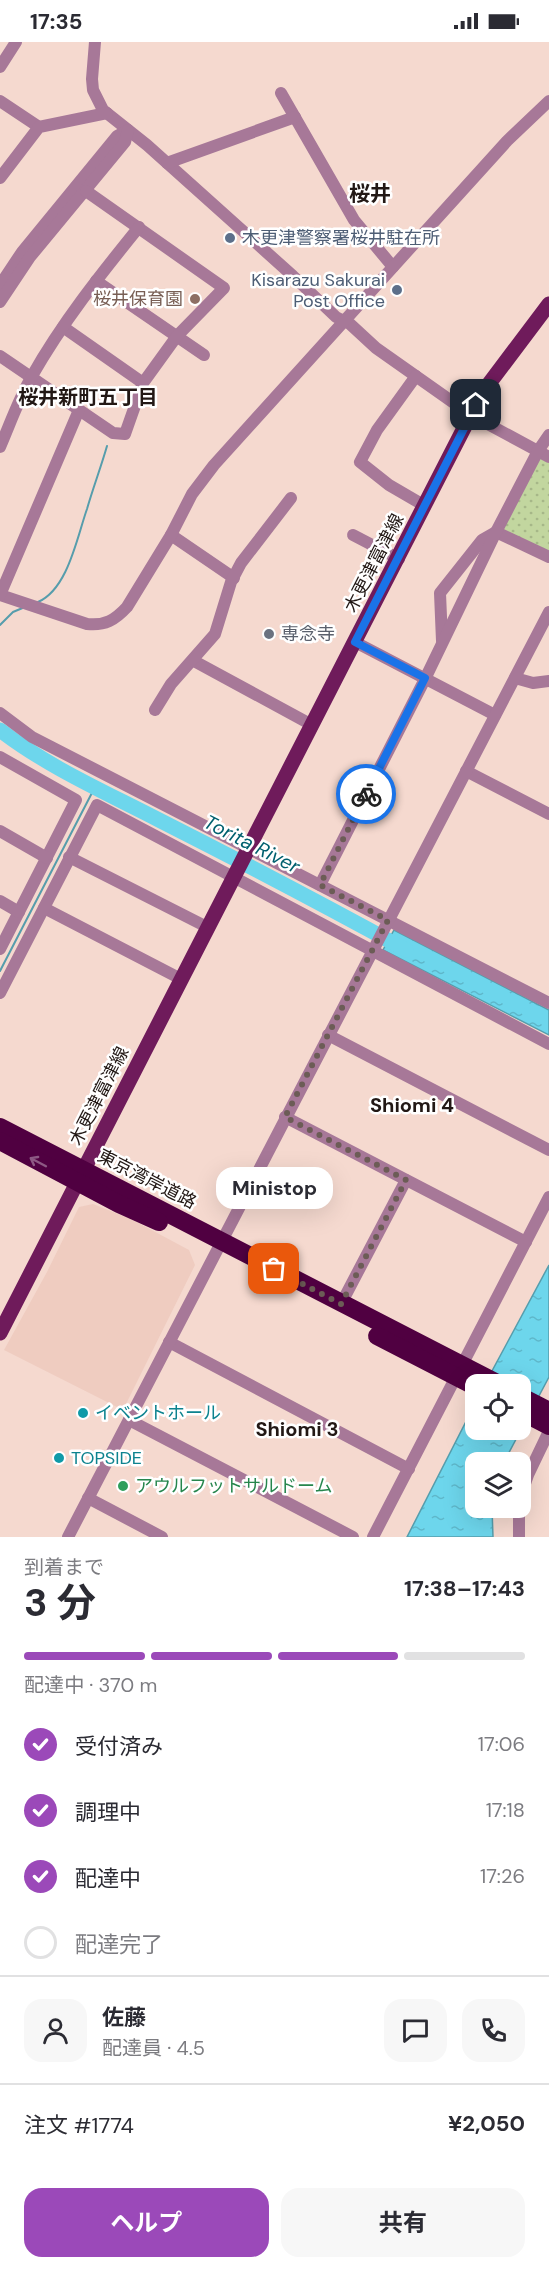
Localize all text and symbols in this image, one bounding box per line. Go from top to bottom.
text: 17:35 [30,7,82,36]
district label: 桜井 [349,180,391,208]
place label: 木更津警察署桜井駐在所 [242,226,440,250]
marker: 木更津警察署桜井駐在所 [223,231,237,245]
place label: Kisarazu Sakurai Post Office [251,268,385,313]
marker: Kisarazu Sakurai Post Office [390,283,404,297]
place label: 桜井保育園 [93,287,183,311]
marker: 桜井保育園 [188,292,202,306]
pin [450,379,501,430]
district label: 桜井新町五丁目 [18,384,158,410]
icon: home [459,388,492,421]
street label: 木更津富津線 [339,509,409,617]
place label: 専念寺 [281,622,335,646]
marker: 専念寺 [262,627,276,641]
courier [336,764,396,824]
icon: bike [350,778,383,811]
water label: Torita River [200,809,305,880]
street label: 木更津富津線 [64,1042,134,1150]
district label: Shiomi 4 [370,1092,454,1118]
street label: 東京湾岸道路 [93,1144,201,1214]
one-way arrow [30,1156,48,1167]
callout: Ministop [216,1167,332,1209]
text: Ministop [232,1175,317,1201]
pin [248,1243,299,1294]
icon: bag [257,1252,290,1285]
map controls [465,1374,531,1518]
button: locate [465,1374,531,1440]
place label: イベントホール [95,1401,221,1425]
marker: イベントホール [76,1406,90,1420]
district label: Shiomi 3 [255,1416,339,1442]
place label: TOPSIDE [71,1446,142,1470]
marker: TOPSIDE [52,1451,66,1465]
button: layers [465,1452,531,1518]
place label: アウルフットサルドーム [135,1474,332,1498]
marker: アウルフットサルドーム [116,1479,130,1493]
text: 到着まで [24,1554,104,1580]
text: 17:38–17:43 [404,1574,525,1603]
text: 3 分 [24,1577,96,1628]
text: 配達中 · 370 m [24,1672,157,1698]
icon: check [24,1728,57,1761]
text: 17:06 [478,1731,525,1757]
text: 受付済み [75,1732,163,1761]
icon: check [24,1794,57,1827]
text: 17:18 [486,1797,525,1823]
text: 調理中 [75,1798,141,1827]
icon: check [24,1860,57,1893]
text: 17:26 [480,1863,525,1889]
text: 配達中 [75,1864,141,1893]
text: 配達完了 [75,1930,163,1959]
button: person [24,1999,87,2062]
button: chat [384,1999,447,2062]
button: phone [462,1999,525,2062]
text: 佐藤 [102,2003,146,2032]
text: 配達員 · 4.5 [102,2035,205,2061]
text: ¥2,050 [448,2109,525,2138]
text: 注文 #1774 [24,2111,134,2140]
button: ヘルプ [24,2188,269,2257]
button: 共有 [281,2188,525,2257]

